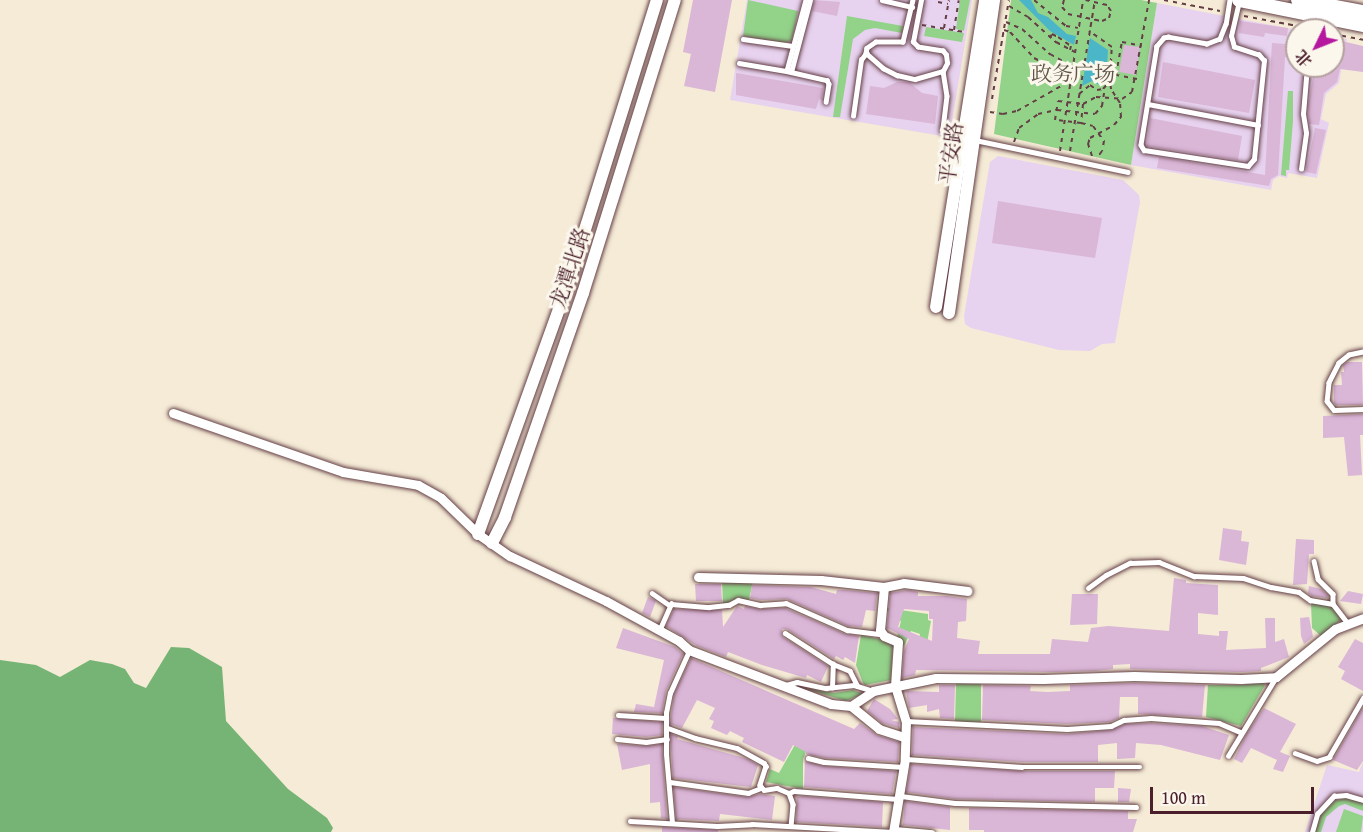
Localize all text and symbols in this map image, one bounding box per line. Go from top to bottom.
north arrow [1285,18,1345,78]
text: 北 [1289,45,1318,73]
park label: 政务广场 [1031,61,1115,87]
street label: 平安路 [934,120,968,186]
street label: 龙潭北路 [545,224,595,312]
scale bar [1153,775,1316,813]
text: 100 m [1161,784,1206,811]

